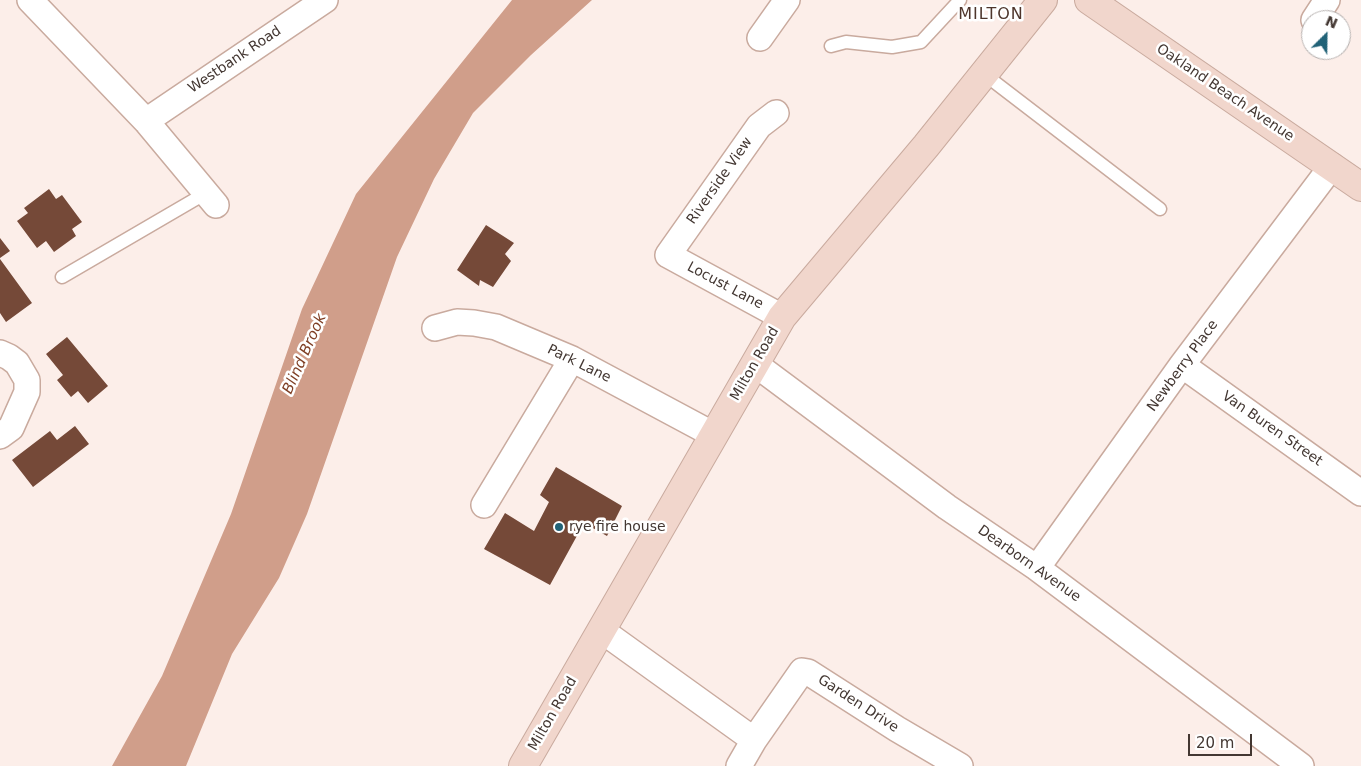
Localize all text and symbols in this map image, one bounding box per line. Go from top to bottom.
district label: MILTON [957,5,1025,25]
north arrow [1301,10,1351,60]
text: N [1323,12,1340,32]
street label: Westbank Road [185,23,285,97]
street label: Oakland Beach Avenue [1153,41,1297,145]
street label: Riverside View [684,134,756,228]
street label: Locust Lane [684,259,766,313]
water label: Blind Brook [279,311,331,397]
street label: Newberry Place [1144,317,1222,415]
street label: Milton Road [727,324,783,404]
street label: Park Lane [545,341,613,387]
street label: Van Buren Street [1219,388,1325,470]
place label: rye fire house [569,519,666,535]
marker: rye fire house [553,521,565,533]
street label: Dearborn Avenue [974,522,1084,606]
street label: Garden Drive [814,672,902,736]
street label: Milton Road [525,674,581,754]
scale bar [1191,724,1255,756]
text: 20 m [1196,734,1234,752]

